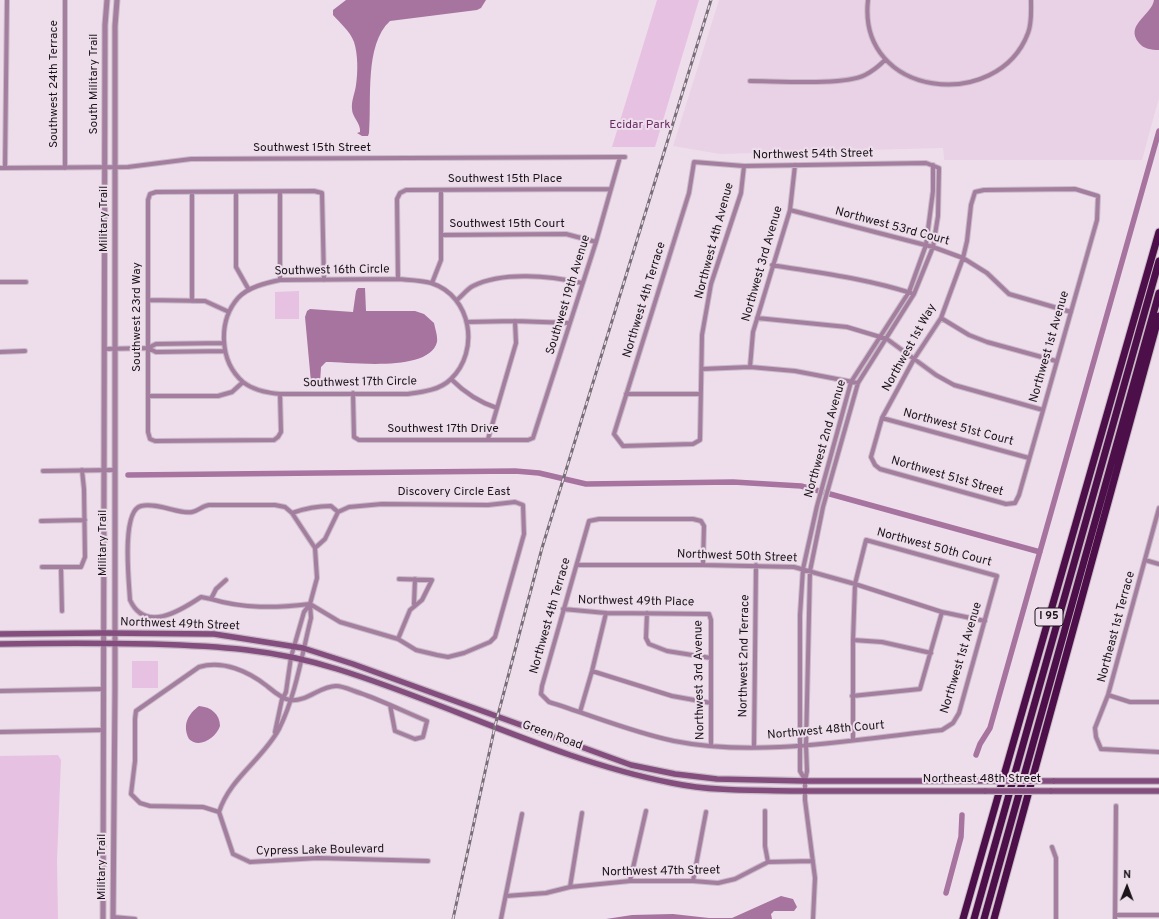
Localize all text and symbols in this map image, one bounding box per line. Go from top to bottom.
street label: Southwest 24th Terrace [48,20,62,148]
street label: South Military Trail [88,34,102,134]
park label: Ecidar Park [609,119,671,133]
street label: Southwest 15th Street [253,142,371,156]
street label: Northwest 54th Street [753,147,873,163]
street label: Southwest 15th Place [448,173,562,187]
street label: Northwest 4th Avenue [693,181,737,301]
street label: Military Trail [98,186,112,252]
street label: Northwest 3rd Avenue [740,204,786,324]
street label: Northwest 53rd Court [833,205,951,249]
street label: Southwest 15th Court [449,218,565,232]
street label: Southwest 19th Avenue [544,233,594,357]
street label: Northwest 4th Terrace [621,240,669,360]
street label: Southwest 23rd Way [131,262,145,372]
street label: Southwest 16th Circle [274,263,390,279]
street label: Northwest 1st Avenue [1027,289,1073,405]
street label: Northwest 1st Way [880,302,940,394]
street label: Southwest 17th Circle [303,375,417,391]
street label: Northwest 2nd Avenue [802,378,850,500]
street label: Northwest 51st Court [901,406,1015,450]
street label: Southwest 17th Drive [387,423,499,437]
street label: Northwest 51st Street [889,454,1005,500]
street label: Discovery Circle East [397,486,511,500]
street label: Military Trail [97,510,111,576]
street label: Northwest 50th Court [875,526,993,570]
street label: Northwest 50th Street [676,548,798,566]
street label: Northwest 4th Terrace [527,556,575,676]
street label: Northeast 1st Terrace [1095,570,1139,684]
street label: Northwest 49th Place [578,594,694,610]
street label: Northwest 2nd Terrace [737,594,753,718]
street label: Northwest 1st Avenue [938,601,986,715]
road number: I 95 [1035,608,1063,626]
street label: Northwest 49th Street [120,616,240,634]
street label: Northwest 3rd Avenue [692,620,708,740]
street label: Green Road [520,718,584,754]
street label: Northwest 48th Court [767,719,885,743]
street label: Northeast 48th Street [923,773,1041,787]
street label: Military Trail [96,834,110,900]
street label: Cypress Lake Boulevard [256,843,384,859]
street label: Northwest 47th Street [602,864,720,880]
north arrow [1107,867,1147,907]
text: N [1123,868,1131,882]

